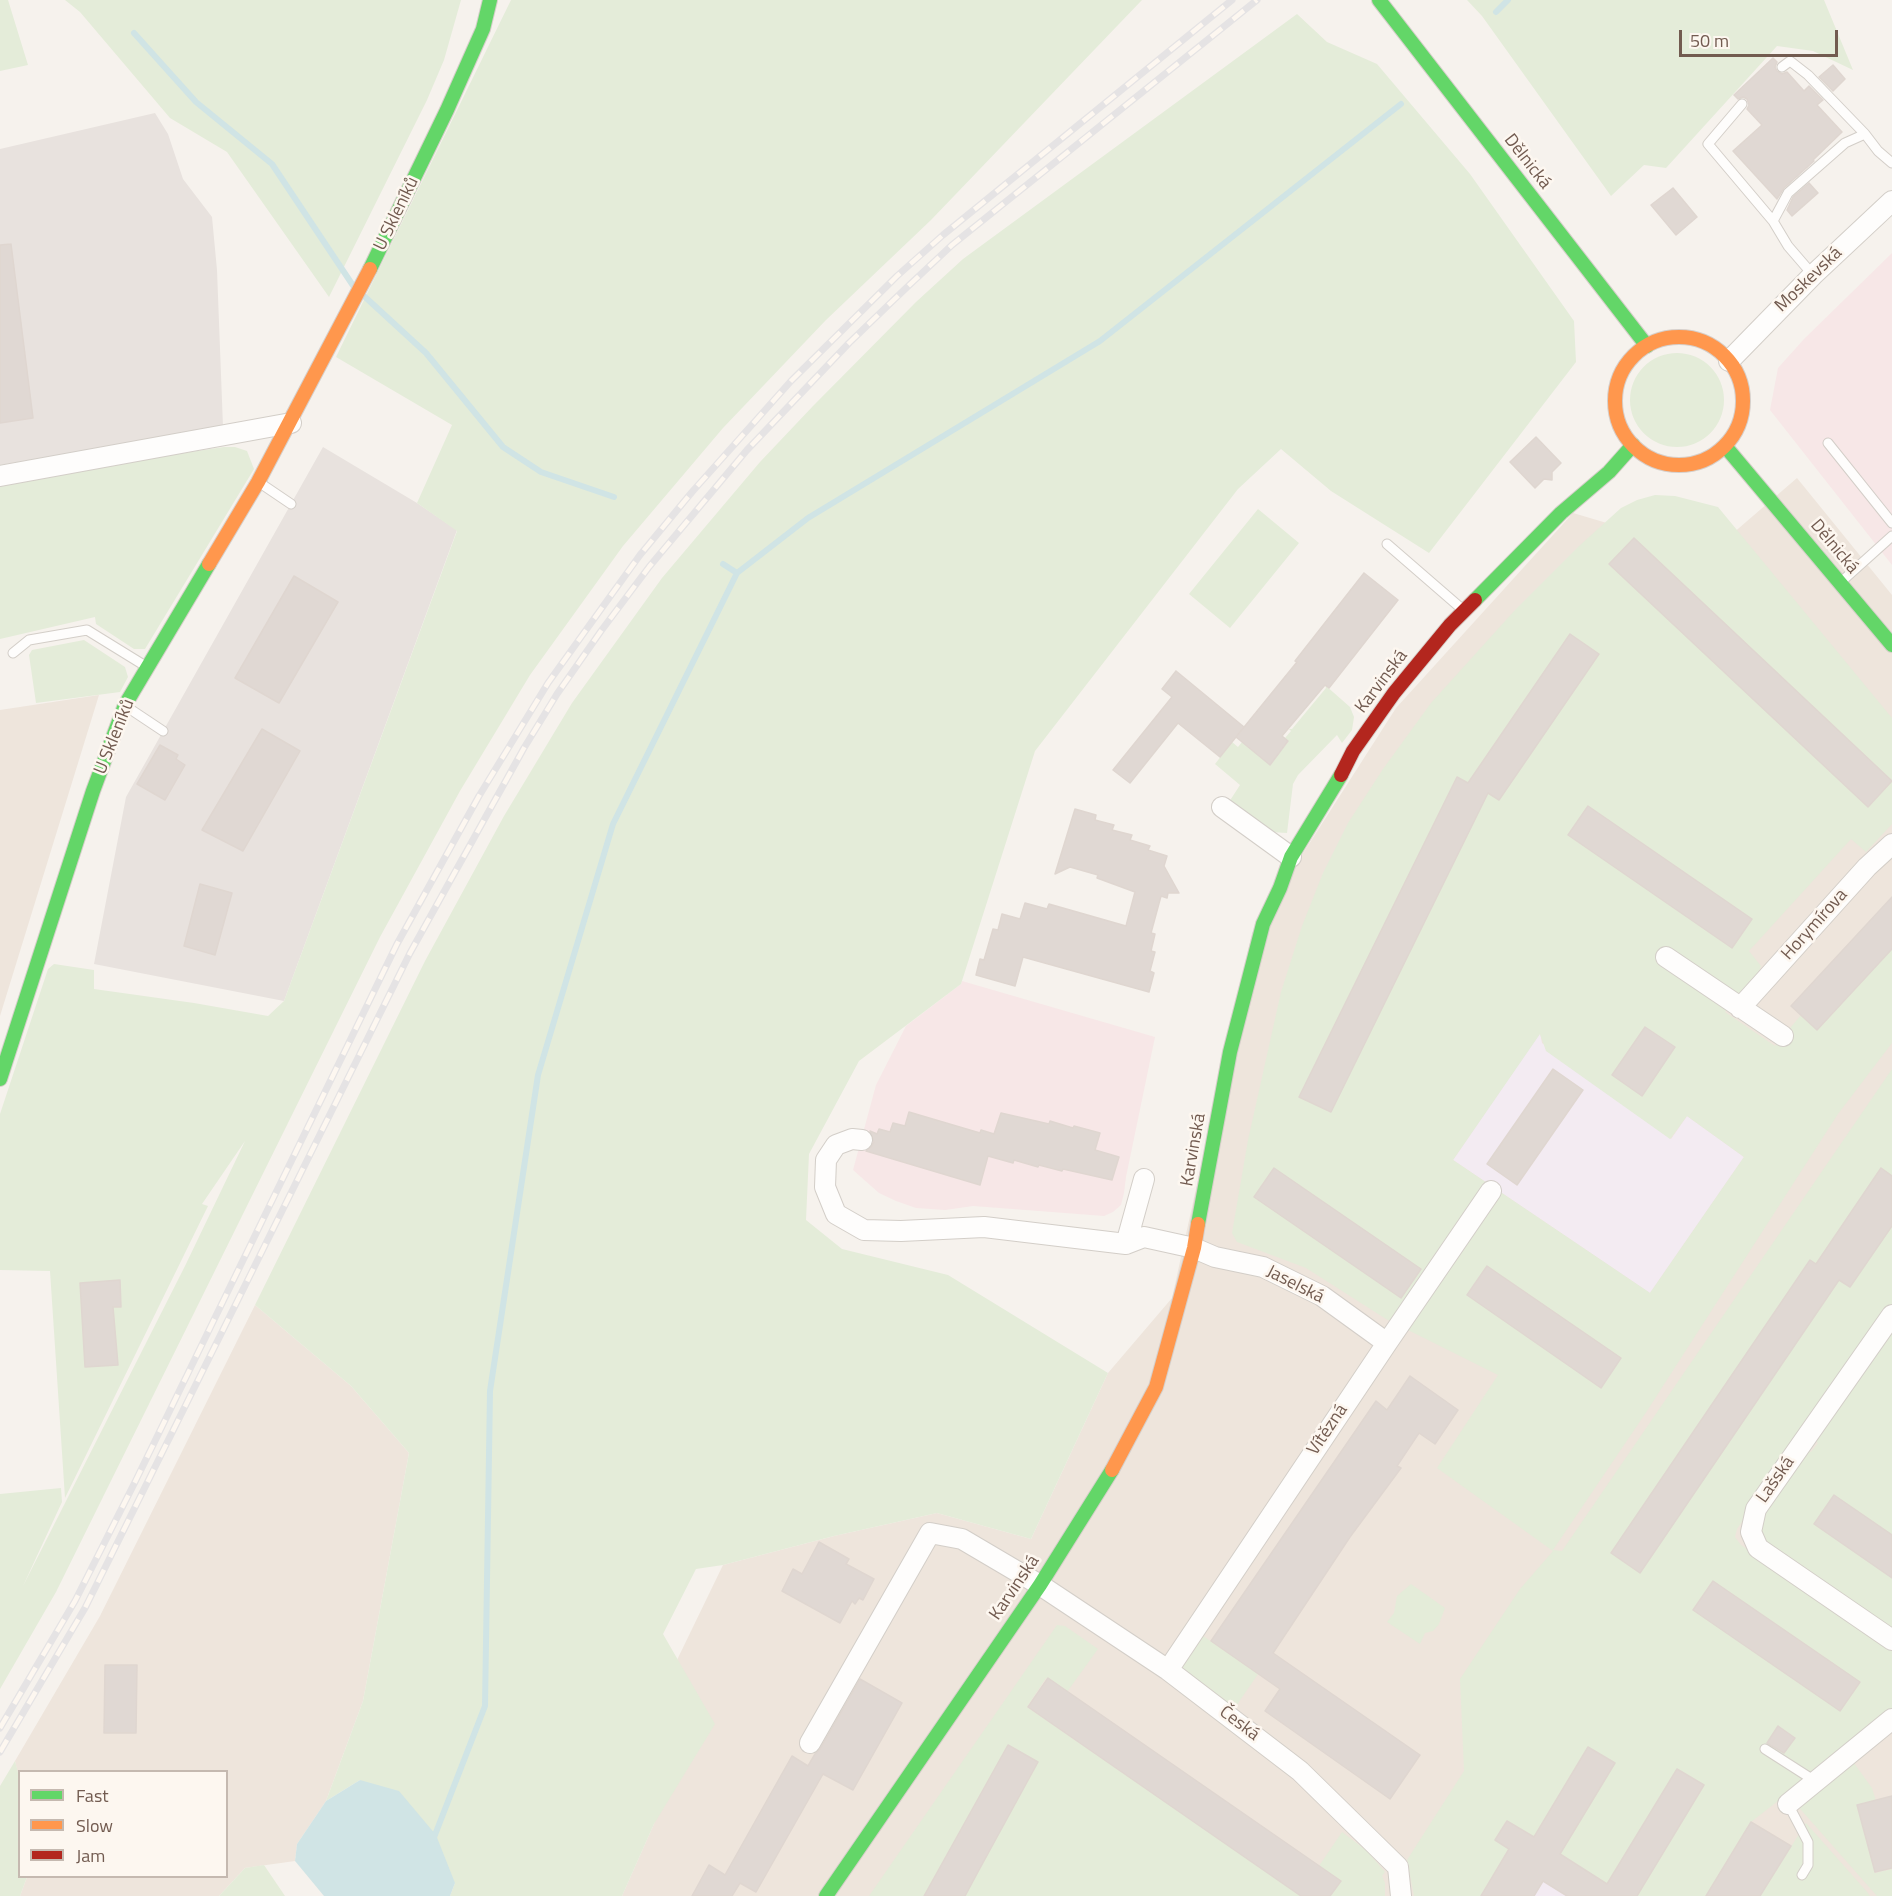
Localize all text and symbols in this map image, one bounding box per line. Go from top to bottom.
scale bar [1682,18,1841,56]
text: 50 m [1690,27,1729,54]
street label: Dělnická [1499,130,1555,194]
street label: U Skleníků [370,174,424,254]
street label: Moskevská [1771,243,1847,317]
street label: Dělnická [1805,516,1863,578]
street label: Karvinská [1351,646,1413,718]
street label: U Skleníků [90,696,140,778]
street label: Horymírova [1777,885,1853,965]
street label: Karvinská [1177,1112,1211,1188]
street label: Jaselská [1263,1261,1327,1309]
street label: Vítězná [1303,1400,1353,1460]
street label: Lašská [1752,1453,1800,1507]
street label: Karvinská [985,1551,1045,1625]
street label: Česká [1215,1702,1263,1746]
legend [18,1770,228,1878]
text: Fast [76,1782,109,1809]
text: Slow [76,1812,113,1839]
text: Jam [76,1842,105,1869]

